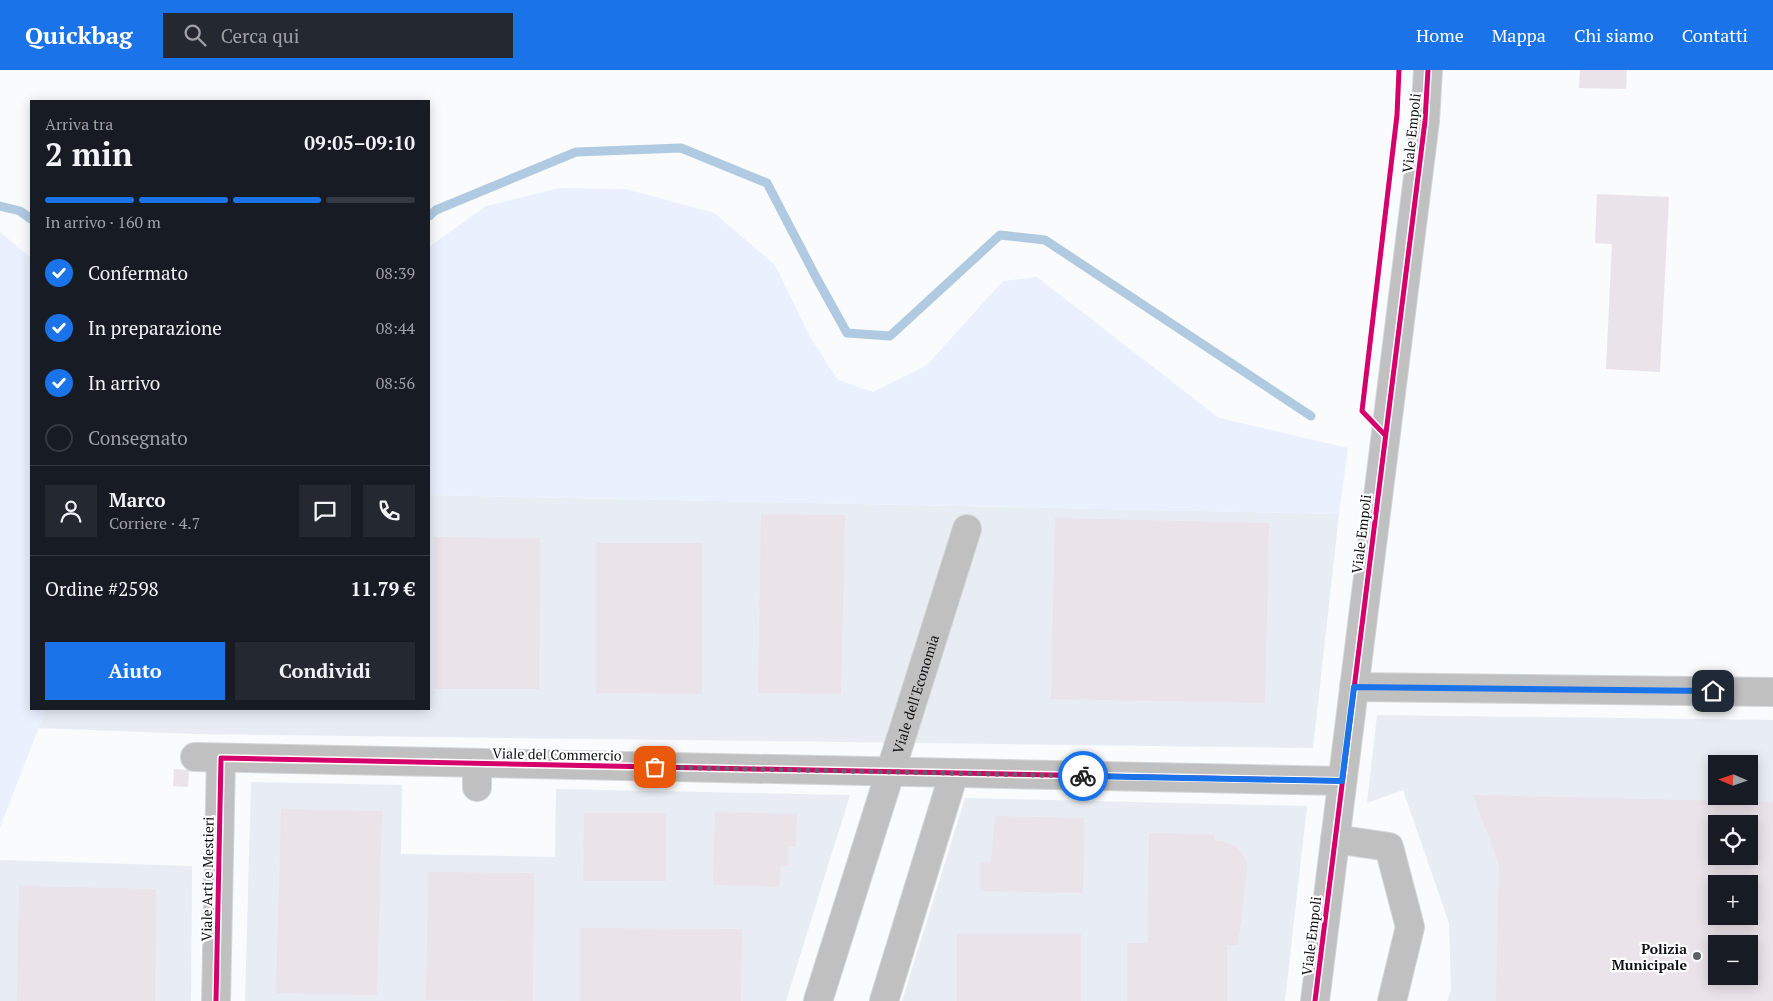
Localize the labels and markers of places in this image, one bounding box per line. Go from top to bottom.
pin [1692,670,1734,712]
pin [634,746,676,788]
place label: Polizia Municipale [1612,939,1687,974]
marker: Polizia Municipale [1691,950,1703,962]

